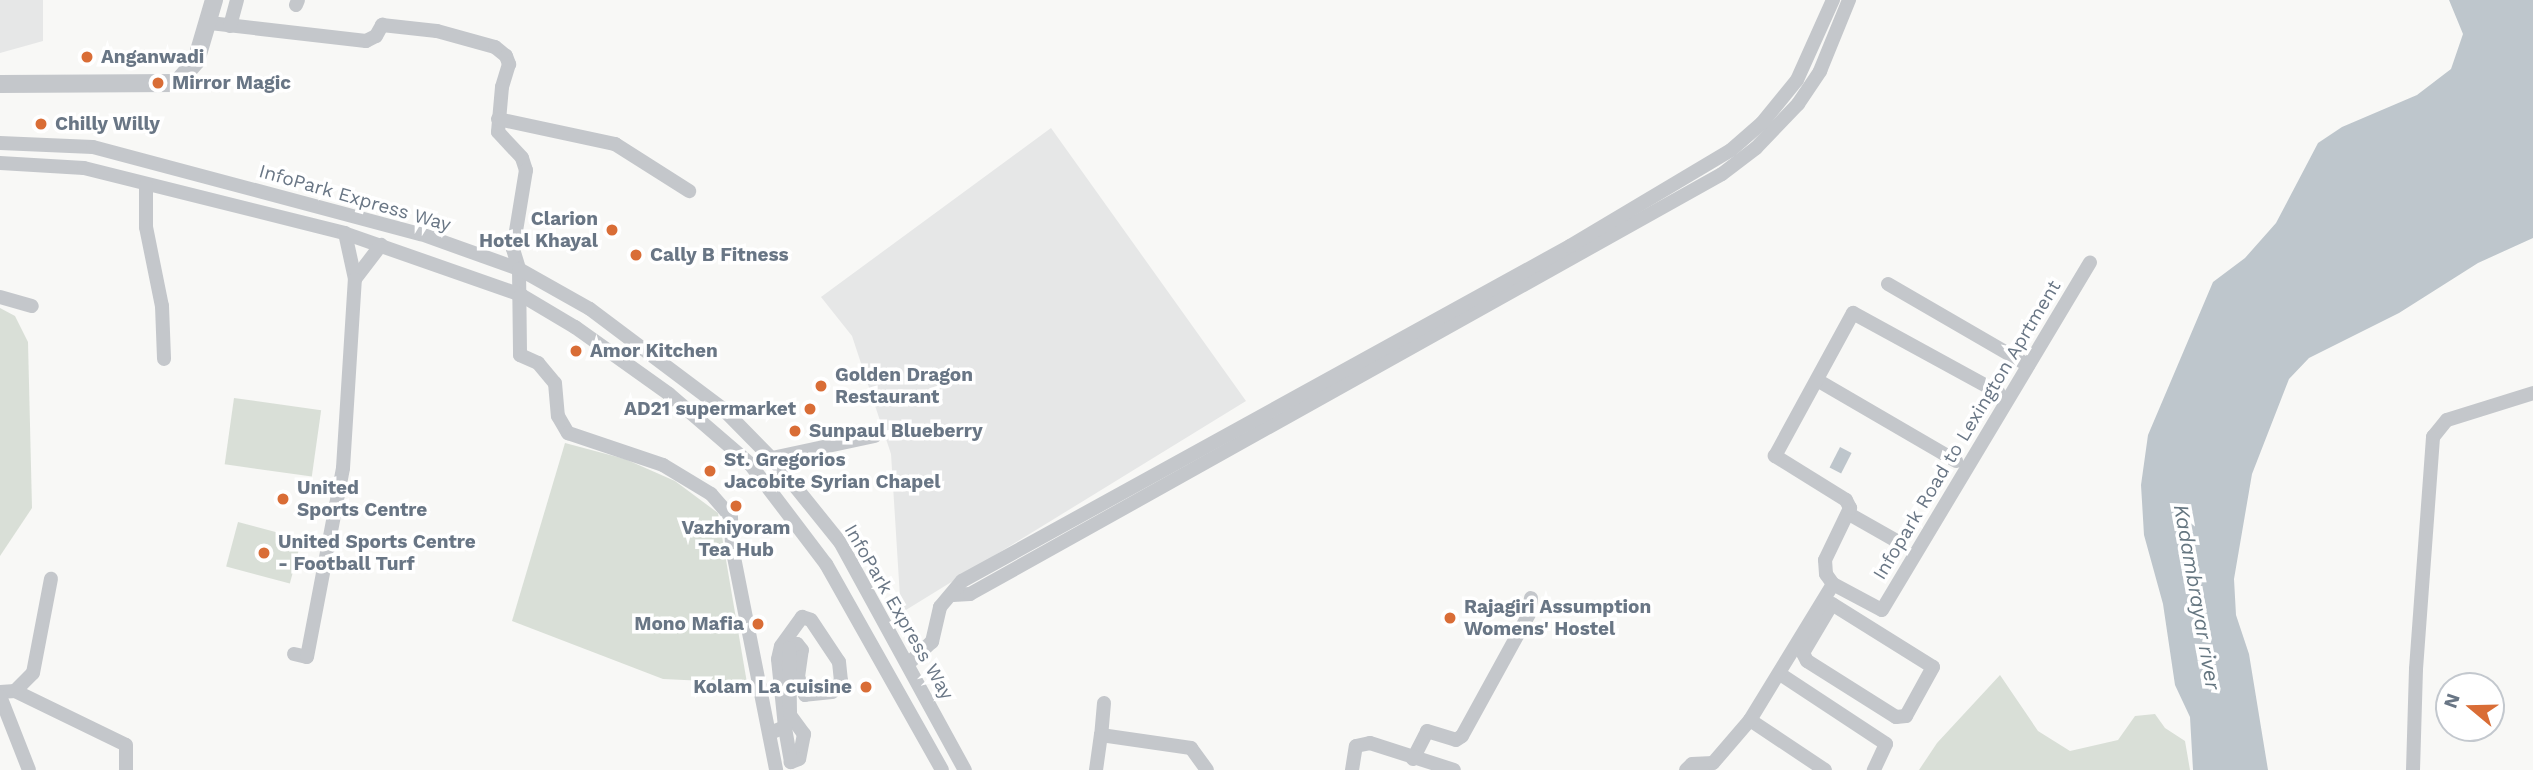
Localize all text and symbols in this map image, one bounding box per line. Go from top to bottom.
place label: Anganwadi [101,46,204,68]
marker: Anganwadi [79,49,95,65]
place label: Mirror Magic [172,72,291,94]
marker: Mirror Magic [150,75,166,91]
place label: Chilly Willy [55,113,161,135]
marker: Chilly Willy [33,116,49,132]
street label: InfoPark Express Way [256,160,454,236]
place label: Clarion Hotel Khayal [479,208,598,252]
marker: Clarion Hotel Khayal [604,222,620,238]
place label: Cally B Fitness [650,244,789,266]
marker: Cally B Fitness [628,247,644,263]
street label: Infopark Road to Lexington Aprtment [1868,276,2066,584]
place label: Amor Kitchen [590,340,718,362]
marker: Amor Kitchen [568,343,584,359]
place label: Golden Dragon Restaurant [835,364,973,408]
marker: Golden Dragon Restaurant [813,378,829,394]
place label: AD21 supermarket [624,398,796,420]
marker: AD21 supermarket [802,401,818,417]
place label: Sunpaul Blueberry [809,420,983,442]
marker: Sunpaul Blueberry [787,423,803,439]
place label: St. Gregorios Jacobite Syrian Chapel [724,449,940,493]
marker: St. Gregorios Jacobite Syrian Chapel [702,463,718,479]
place label: United Sports Centre [297,477,427,521]
marker: United Sports Centre [275,491,291,507]
marker: Vazhiyoram Tea Hub [728,498,744,514]
water label: Kadambrayar river [2168,502,2226,692]
place label: Vazhiyoram Tea Hub [682,517,790,561]
street label: InfoPark Express Way [839,520,959,704]
place label: United Sports Centre - Football Turf [278,531,476,575]
marker: United Sports Centre - Football Turf [256,545,272,561]
place label: Rajagiri Assumption Womens' Hostel [1464,596,1652,640]
marker: Rajagiri Assumption Womens' Hostel [1442,610,1458,626]
place label: Mono Mafia [634,613,744,635]
marker: Mono Mafia [750,616,766,632]
north arrow [2435,672,2505,742]
place label: Kolam La cuisine [693,676,852,698]
marker: Kolam La cuisine [858,679,874,695]
text: N [2438,690,2465,711]

